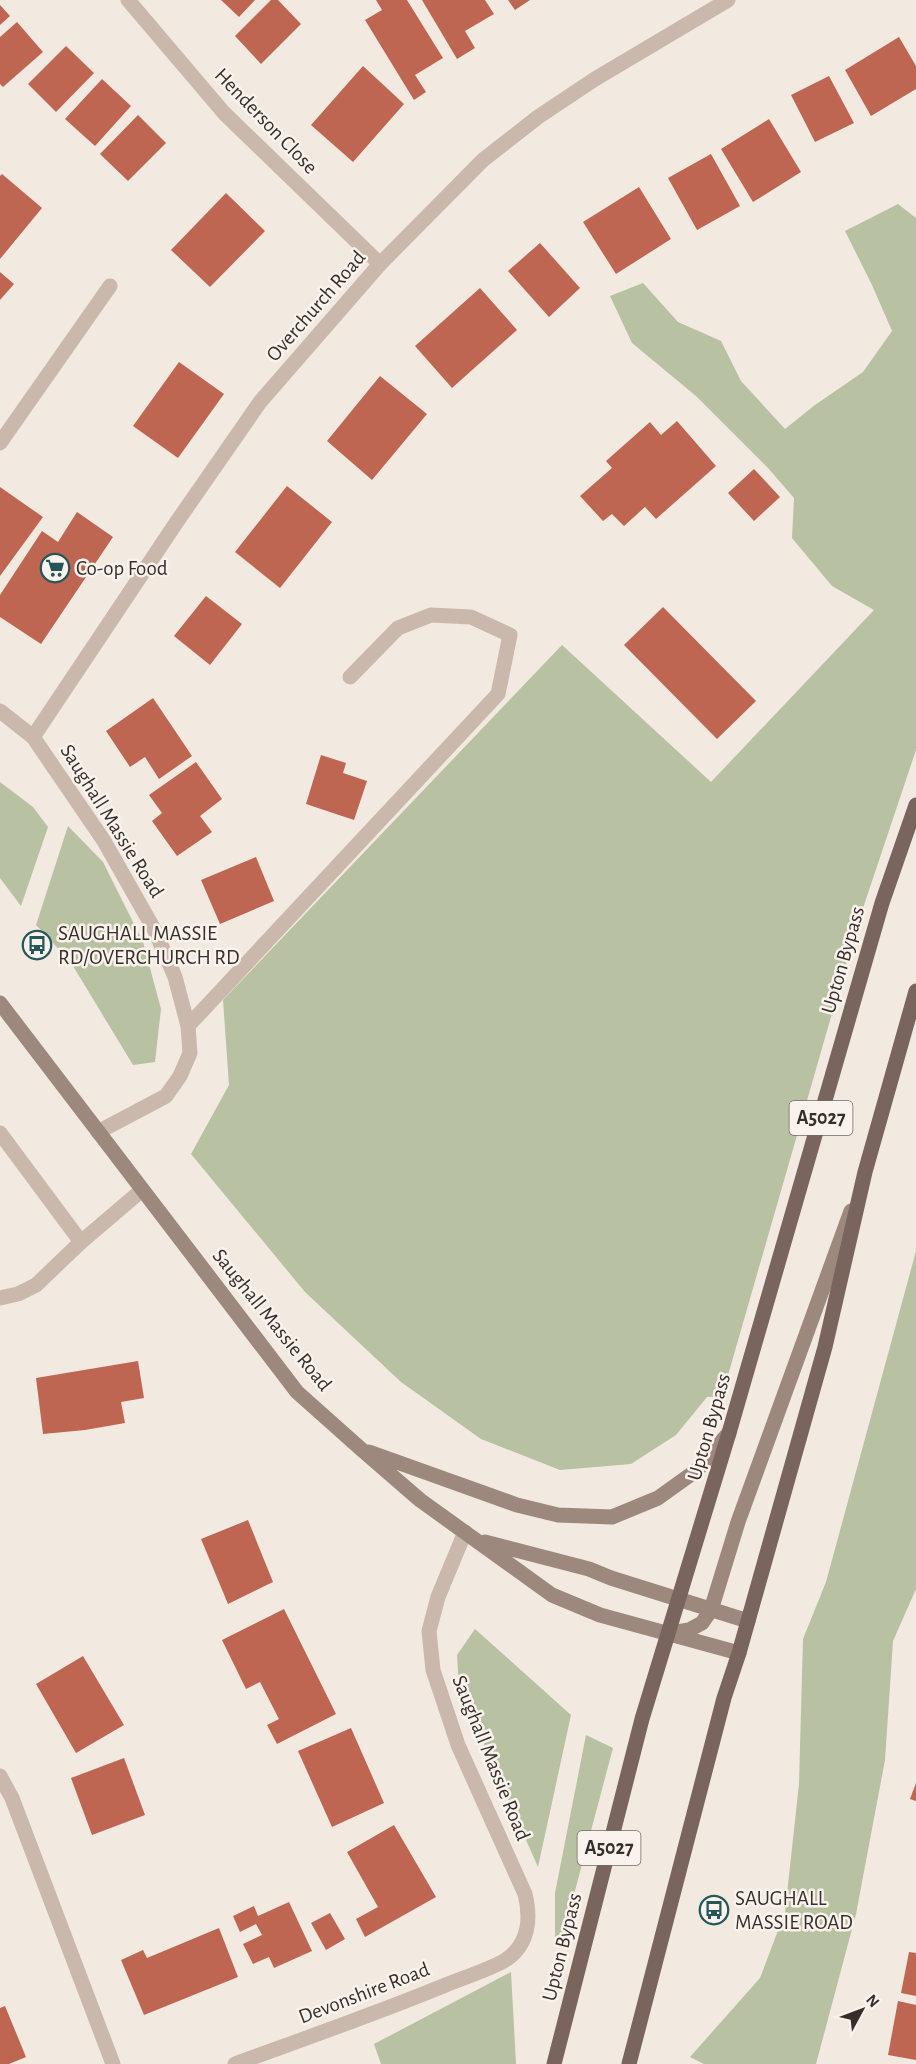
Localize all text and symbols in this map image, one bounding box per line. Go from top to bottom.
street label: Henderson Close [211,64,321,178]
street label: Overchurch Road [263,247,370,365]
supermarket icon: Co-op Food [39,552,71,584]
place label: Co-op Food [76,558,168,579]
street label: Saughall Massie Road [56,741,168,901]
street label: Upton Bypass [818,904,868,1016]
place label: SAUGHALL MASSIE RD/OVERCHURCH RD [58,923,240,968]
bus stop icon: SAUGHALL MASSIE RD/OVERCHURCH RD [21,929,53,961]
road number: A5027 [790,1101,852,1135]
street label: Saughall Massie Road [208,1245,336,1395]
street label: Upton Bypass [684,1371,734,1483]
street label: Saughall Massie Road [448,1672,534,1844]
road number: A5027 [578,1831,640,1865]
place label: SAUGHALL MASSIE ROAD [735,1888,853,1933]
street label: Upton Bypass [538,1891,586,2003]
bus stop icon: SAUGHALL MASSIE ROAD [698,1894,730,1926]
street label: Devonshire Road [296,1958,432,2028]
north arrow [832,1980,892,2040]
text: N [863,1991,882,2010]

